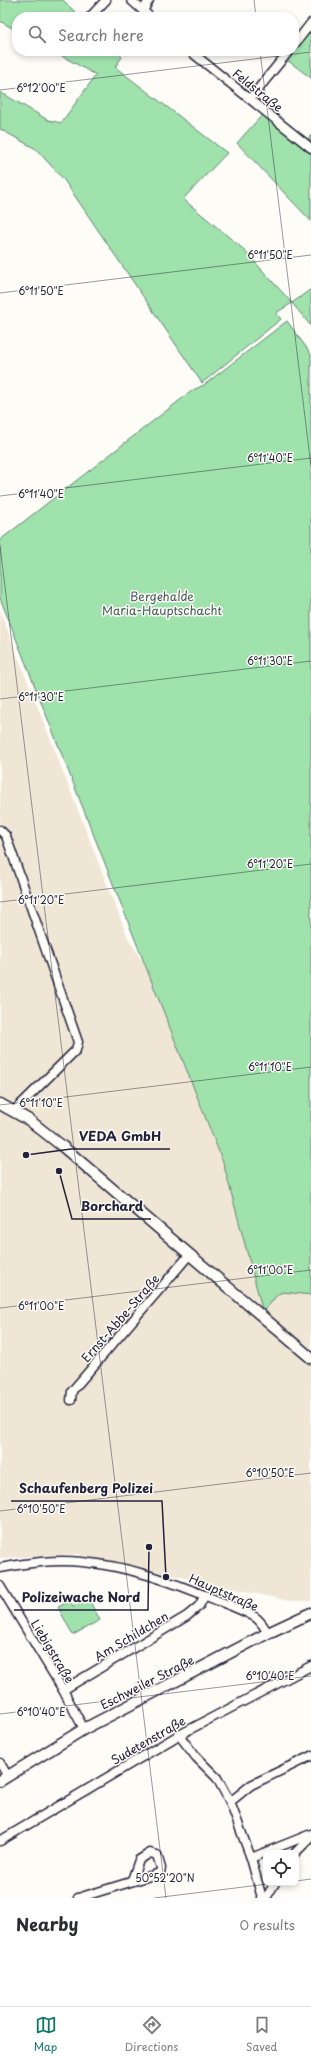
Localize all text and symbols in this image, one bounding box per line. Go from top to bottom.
search box [12,12,299,56]
icon: search [26,23,48,45]
text: Search here [58,23,144,46]
street label: Feldstraße [229,64,287,116]
text: 6°12'00"E [16,80,66,95]
text: 6°11'50"E [247,247,293,262]
text: 6°11'50"E [18,283,64,298]
text: 6°11'40"E [247,450,293,465]
text: 6°11'40"E [18,486,64,501]
park label: Bergehalde Maria-Hauptschacht [102,587,222,619]
text: 6°11'30"E [247,653,293,668]
text: 6°11'30"E [18,689,64,704]
text: 6°11'20"E [247,856,293,871]
text: 6°11'20"E [18,892,64,907]
text: 6°11'10"E [248,1059,292,1074]
text: 6°11'10"E [19,1095,63,1110]
callout: VEDA GmbH [71,1124,170,1149]
text: VEDA GmbH [79,1126,161,1145]
callout: Borchard [72,1194,151,1219]
text: Borchard [81,1196,144,1215]
text: 6°11'00"E [247,1262,293,1277]
street label: Ernst-Abbe-Straße [77,1270,163,1366]
text: 6°11'00"E [18,1298,64,1313]
text: 6°10'50"E [246,1465,294,1480]
callout: Schaufenberg Polizei [11,1476,162,1501]
text: Schaufenberg Polizei [19,1478,153,1497]
text: 6°10'50"E [17,1501,65,1516]
street label: Hauptstraße [186,1569,262,1615]
callout: Polizeiwache Nord [14,1585,148,1610]
text: Polizeiwache Nord [22,1587,140,1606]
street label: Am Schildchen [91,1607,171,1665]
street label: Liebigstraße [27,1616,79,1686]
street label: Eschweiler Straße [97,1651,197,1713]
text: 6°10'40"E [245,1668,295,1683]
text: 6°10'40"E [16,1704,66,1719]
street label: Sudetenstraße [107,1711,189,1769]
map controls [263,1850,299,1886]
button: locate [263,1850,299,1886]
text: 50°52'20"N [135,1870,195,1885]
text: Nearby [16,1911,78,1937]
text: 0 results [240,1915,295,1934]
tab: Map [34,2014,57,2055]
tab: Directions [125,2014,178,2055]
tab: Saved [246,2014,277,2055]

